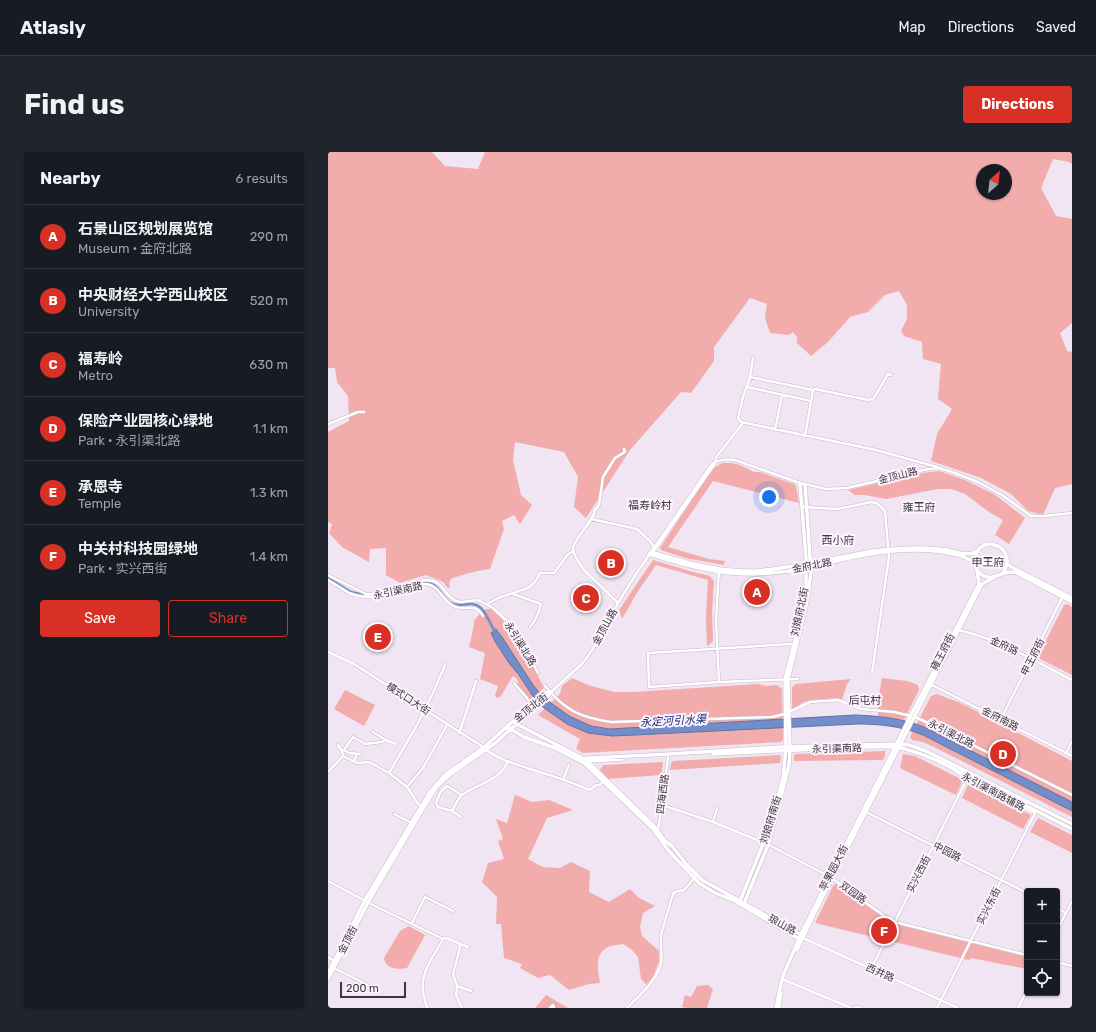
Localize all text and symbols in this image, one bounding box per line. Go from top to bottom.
text: Atlasly [20,16,86,39]
text: Map [899,19,926,36]
text: Directions [948,19,1014,36]
text: Saved [1036,19,1076,36]
button: Directions [963,86,1072,123]
text: Find us [24,88,124,121]
north arrow [976,164,1012,200]
text: Nearby [40,168,101,188]
text: 6 results [236,171,288,186]
text: 石景山区规划展览馆 [78,220,213,238]
text: A [48,229,58,244]
text: 290 m [250,229,288,244]
text: Museum · 金府北路 [78,241,192,256]
text: 中央财经大学西山校区 [78,286,228,304]
text: B [48,293,58,308]
text: 520 m [250,293,288,308]
text: University [78,304,139,319]
text: 福寿岭 [78,350,123,368]
text: C [48,357,58,372]
text: 630 m [249,357,288,372]
text: Metro [78,368,113,383]
text: 保险产业园核心绿地 [78,412,213,430]
text: D [48,421,58,436]
text: 1.1 km [253,421,288,436]
text: Park · 永引渠北路 [78,433,181,448]
street label: 金顶山路 [877,465,919,487]
text: 承恩寺 [78,478,123,496]
text: E [49,485,57,500]
text: 1.3 km [250,485,288,500]
your location [759,487,779,507]
text: Temple [78,496,121,511]
district label: 福寿岭村 [628,499,672,512]
district label: 雍王府 [903,501,936,514]
district label: 西小府 [822,534,855,547]
text: 中关村科技园绿地 [78,540,198,558]
pin: B [598,548,624,578]
text: F [49,549,57,564]
text: 1.4 km [250,549,288,564]
street label: 金府北路 [791,556,833,576]
district label: 申王府 [972,556,1005,569]
text: Park · 实兴西街 [78,561,168,576]
pin: A [744,577,770,607]
street label: 永引渠南路 [372,580,424,602]
pin: C [573,583,599,613]
street label: 刘娘府北街 [789,586,811,638]
button: Save [40,600,160,637]
button: Share [168,600,288,637]
street label: 金顶山路 [590,607,620,647]
street label: 永引渠北路 [502,620,538,668]
pin: E [365,622,391,652]
street label: 雍王府街 [929,631,957,673]
street label: 金府路 [988,634,1020,658]
street label: 申王府街 [1019,636,1047,678]
street label: 模式口大街 [384,680,432,718]
street label: 金顶北街 [512,691,550,725]
district label: 后屯村 [849,694,882,707]
street label: 金府南路 [979,705,1021,733]
water label: 永定河引水渠 [640,713,708,729]
street label: 永引渠北路 [926,717,976,751]
pin: D [990,739,1016,769]
street label: 永引渠南路 [812,742,862,756]
street label: 永引渠南路辅路 [959,770,1027,814]
street label: 四海西路 [655,773,671,815]
street label: 刘娘府南街 [758,794,784,846]
street label: 中园路 [931,840,963,864]
street label: 苹果园大街 [817,843,851,893]
street label: 实兴西街 [905,853,933,895]
street label: 双园路 [837,879,869,907]
street label: 实兴东街 [975,885,1003,927]
map controls [1024,888,1060,996]
button: + [1024,888,1060,924]
street label: 琅山路 [766,912,798,938]
pin: F [871,916,897,946]
street label: 金顶街 [336,924,360,956]
button: − [1024,924,1060,960]
button: locate [1024,960,1060,996]
street label: 西井路 [864,961,896,985]
scale bar [340,980,406,999]
text: 200 m [346,982,379,995]

